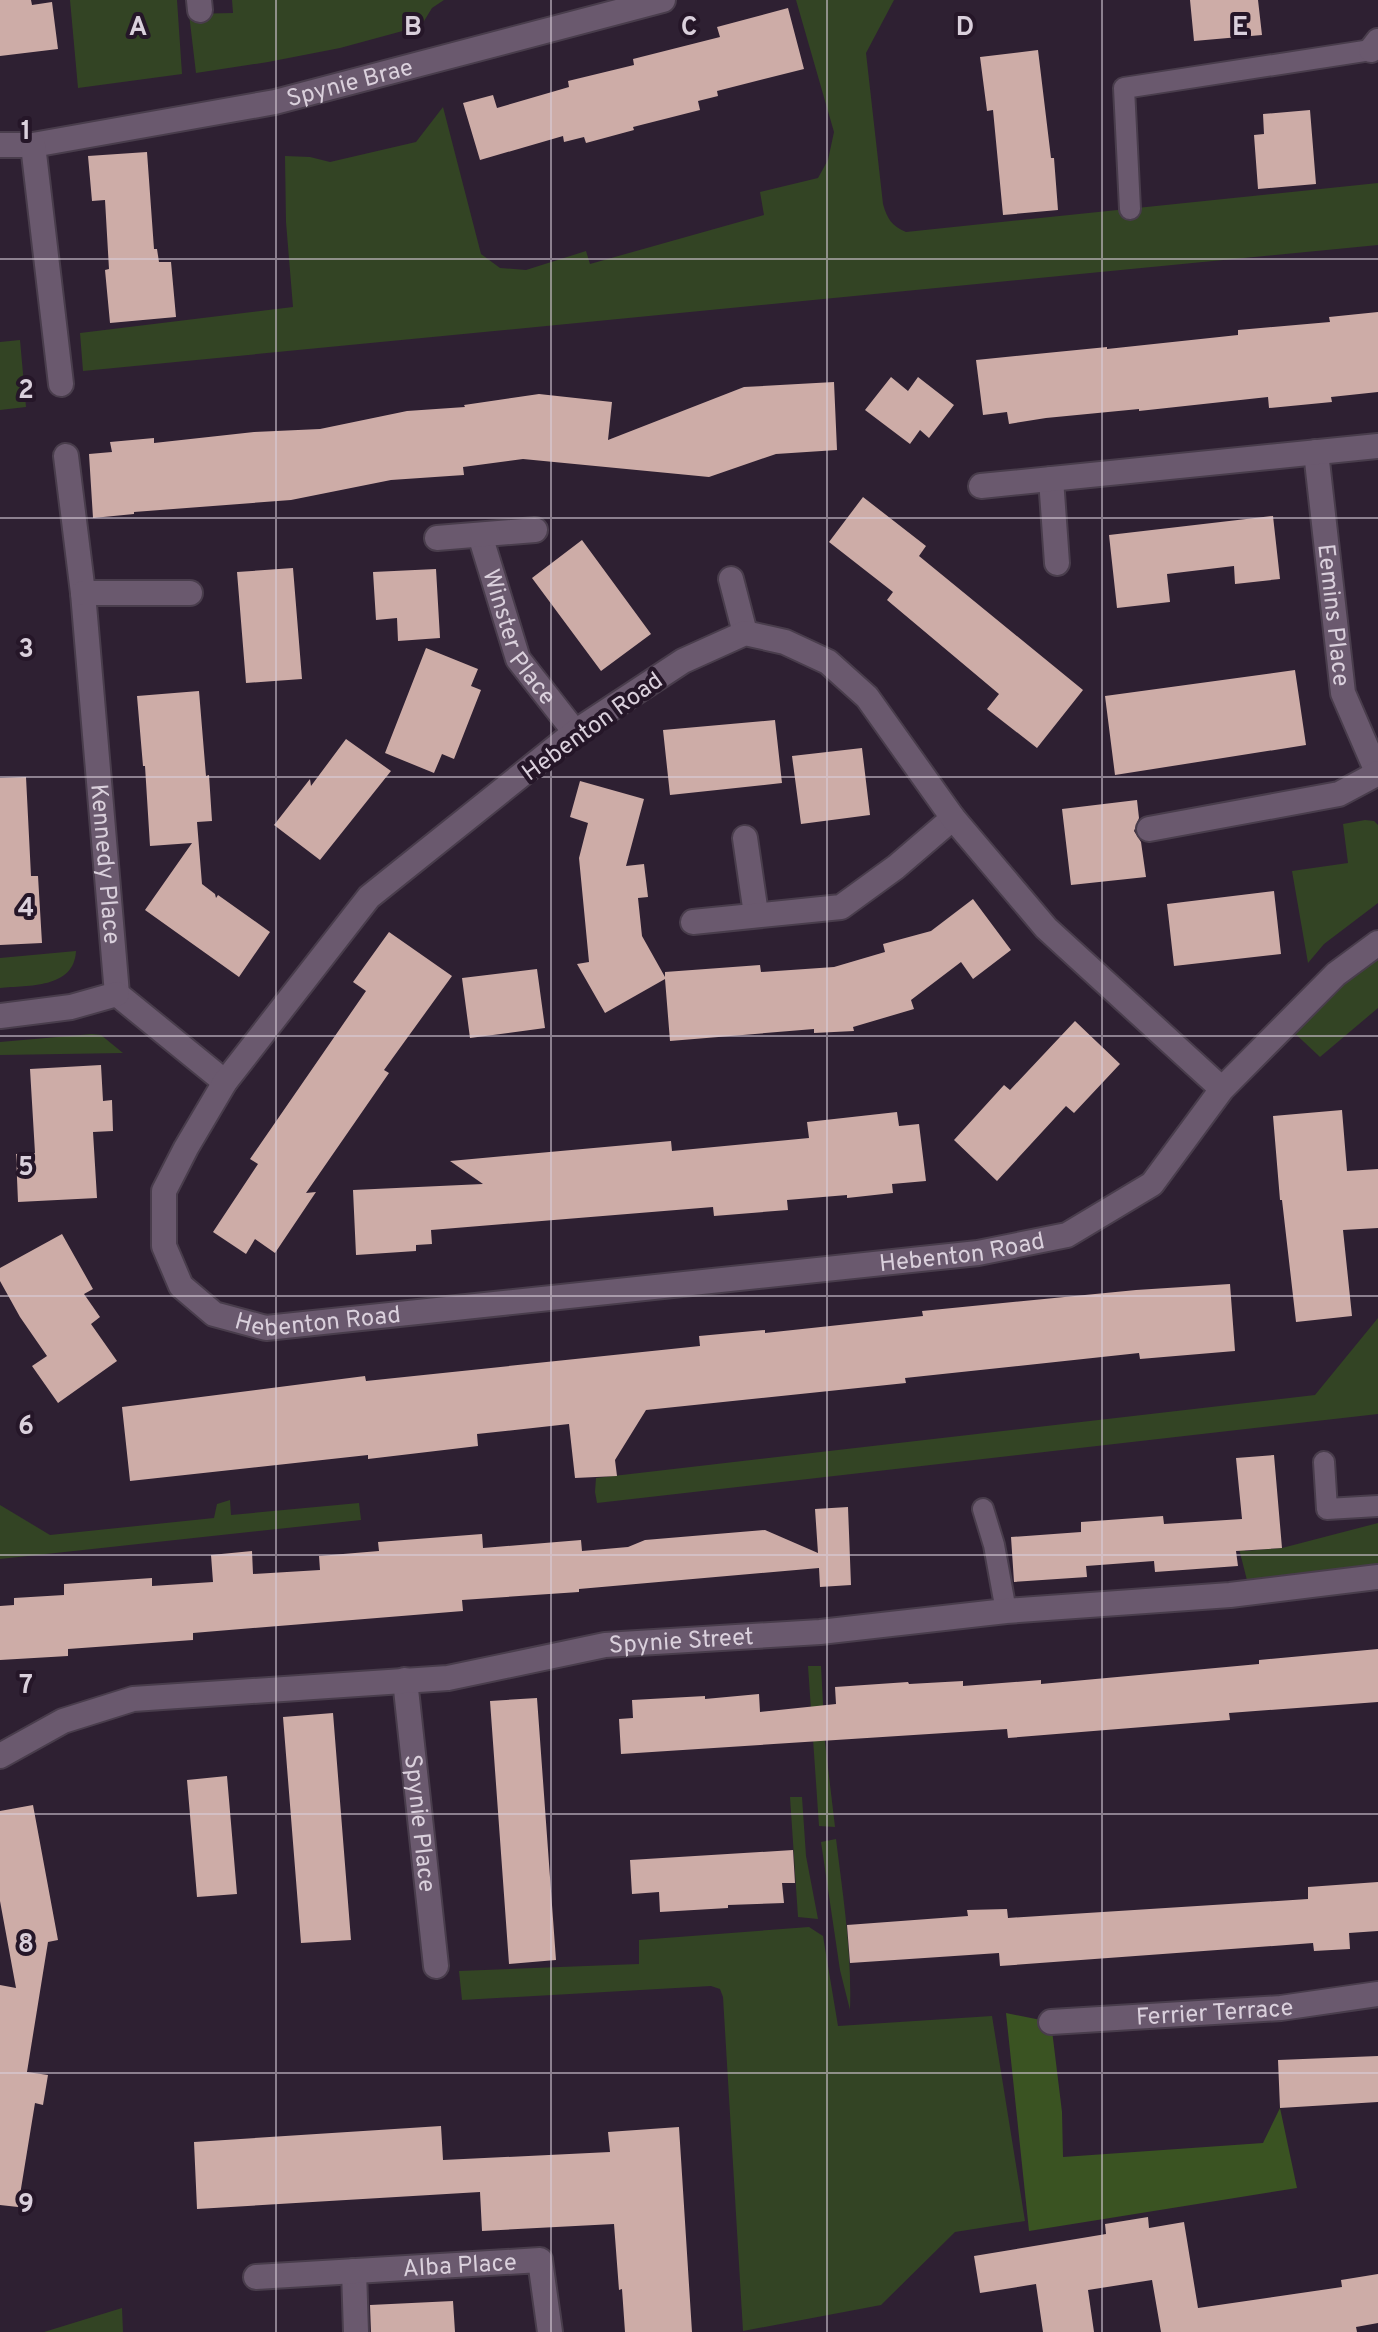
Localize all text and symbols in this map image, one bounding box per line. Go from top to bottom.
text: A [129,12,147,45]
text: B [404,12,422,45]
text: C [681,12,697,45]
text: D [956,12,974,45]
text: E [1232,12,1248,45]
street label: Spynie Brae [284,53,417,115]
text: 1 [21,116,31,149]
text: 2 [18,375,34,408]
street label: Eemins Place [1309,542,1355,688]
street label: Winster Place [474,566,561,712]
text: 3 [18,634,34,667]
street label: Hebenton Road [517,666,669,789]
street label: Kennedy Place [82,783,126,946]
text: 4 [18,893,34,926]
text: 5 [18,1152,34,1185]
street label: Hebenton Road [878,1227,1047,1280]
street label: Hebenton Road [231,1301,402,1345]
text: 6 [18,1411,34,1444]
street label: Spynie Street [608,1623,755,1662]
text: 7 [19,1670,33,1703]
street label: Spynie Place [396,1753,441,1894]
text: 8 [18,1929,34,1962]
street label: Ferrier Terrace [1135,1993,1296,2034]
text: 9 [18,2189,34,2222]
street label: Alba Place [402,2248,518,2285]

